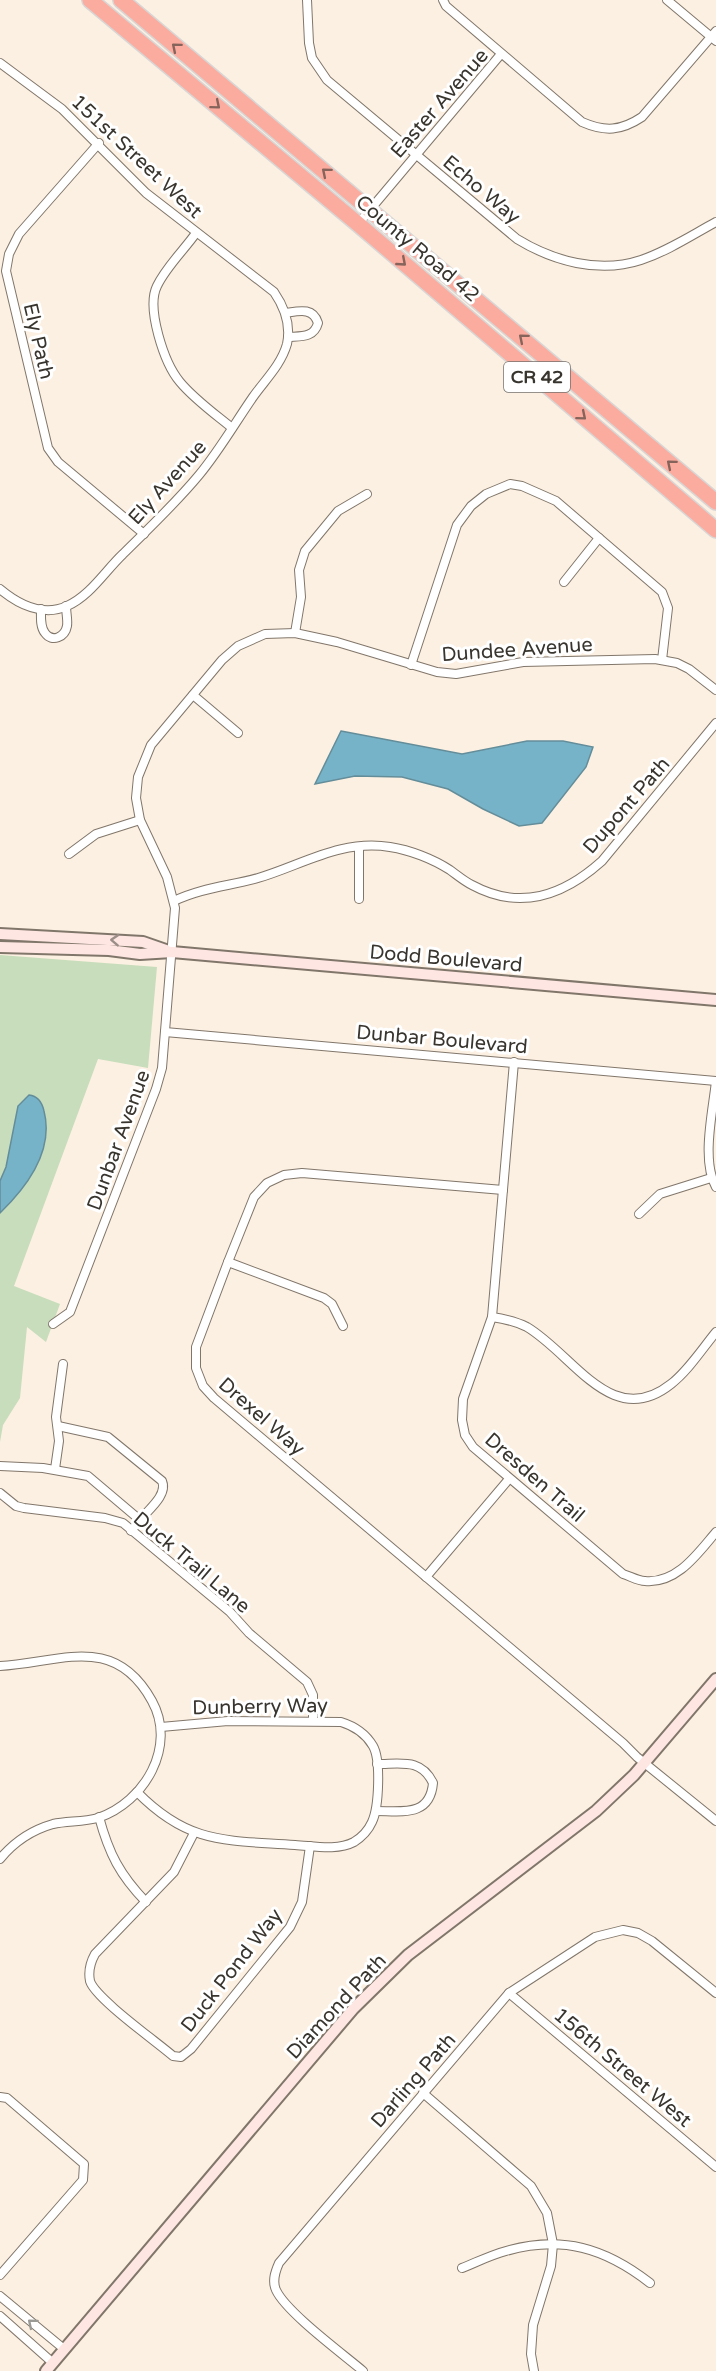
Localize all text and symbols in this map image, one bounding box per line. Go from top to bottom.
one-way arrow [172,43,183,54]
street label: Easter Avenue [386,44,494,163]
street label: 151st Street West [66,90,207,224]
one-way arrow [209,98,220,109]
street label: Echo Way [438,150,525,229]
one-way arrow [322,168,333,179]
street label: County Road 42 [351,190,484,307]
one-way arrow [395,255,406,266]
street label: Ely Path [18,301,58,382]
one-way arrow [519,334,530,345]
road number: CR 42 [504,362,570,392]
one-way arrow [575,409,586,420]
street label: Ely Avenue [124,436,212,530]
one-way arrow [667,460,678,471]
street label: Dundee Avenue [441,633,593,667]
street label: Dupont Path [578,752,675,859]
one-way arrow [111,934,120,947]
street label: Dodd Boulevard [369,940,523,978]
street label: Dunbar Boulevard [355,1021,529,1059]
street label: Dunbar Avenue [82,1067,155,1214]
street label: Drexel Way [213,1373,310,1461]
street label: Dresden Trail [480,1428,589,1528]
street label: Duck Trail Lane [128,1507,255,1619]
street label: Dunberry Way [192,1694,328,1720]
street label: Duck Pond Way [176,1904,288,2037]
street label: Diamond Path [282,1949,392,2064]
street label: 156th Street West [548,2003,697,2133]
street label: Darling Path [366,2028,461,2133]
one-way arrow [28,2319,39,2330]

